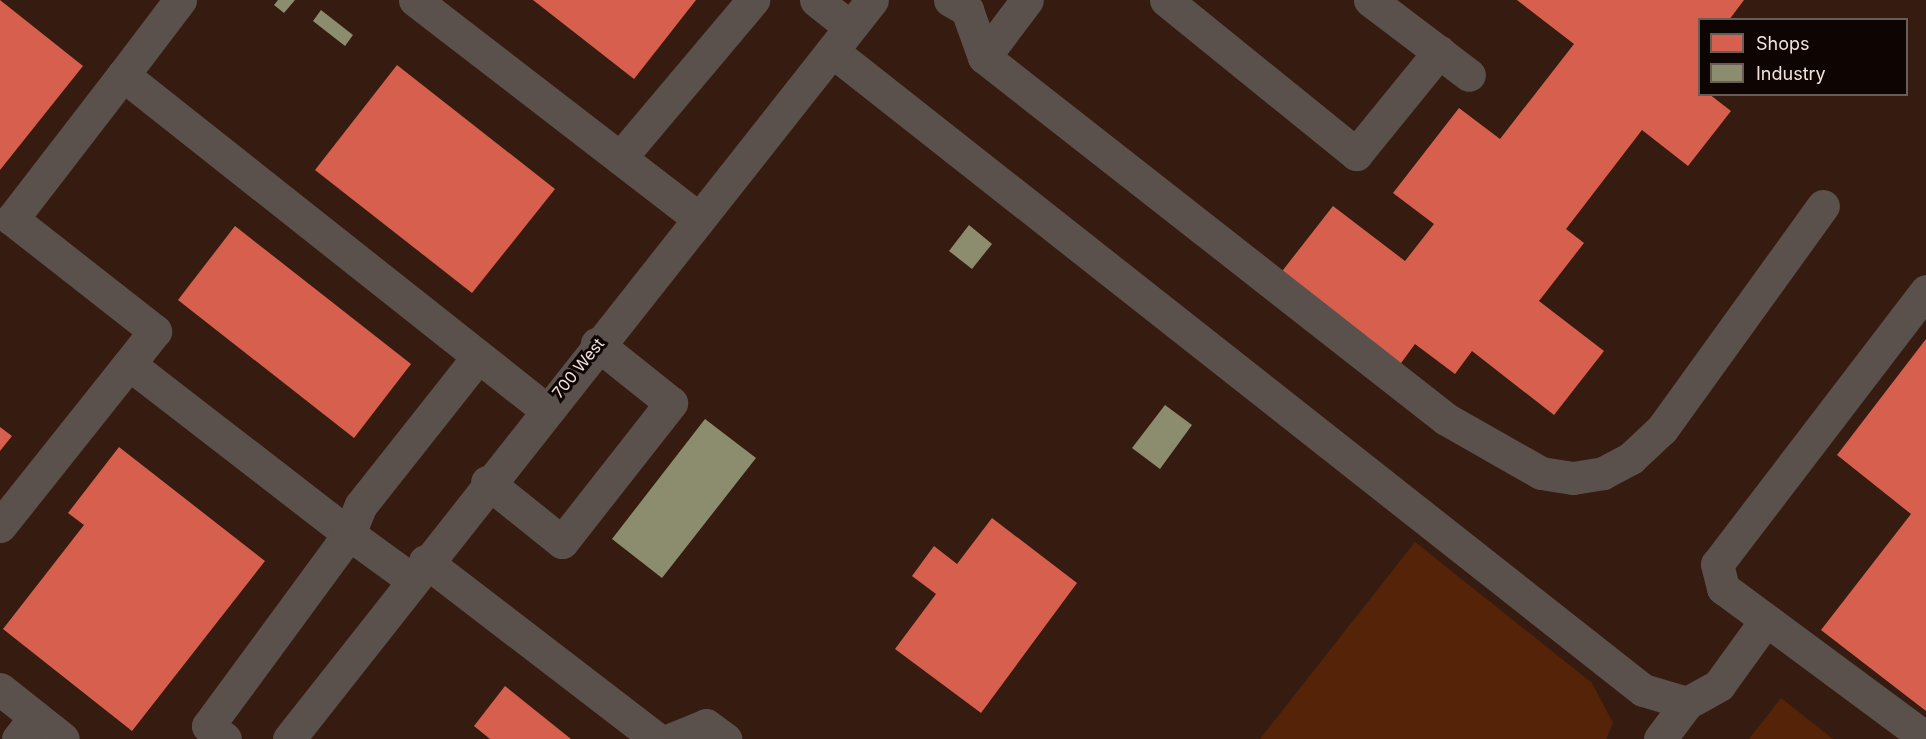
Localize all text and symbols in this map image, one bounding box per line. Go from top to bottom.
legend [1698,18,1908,96]
text: Shops [1756,33,1810,54]
text: Industry [1756,63,1826,84]
street label: 700 West [548,334,608,402]

